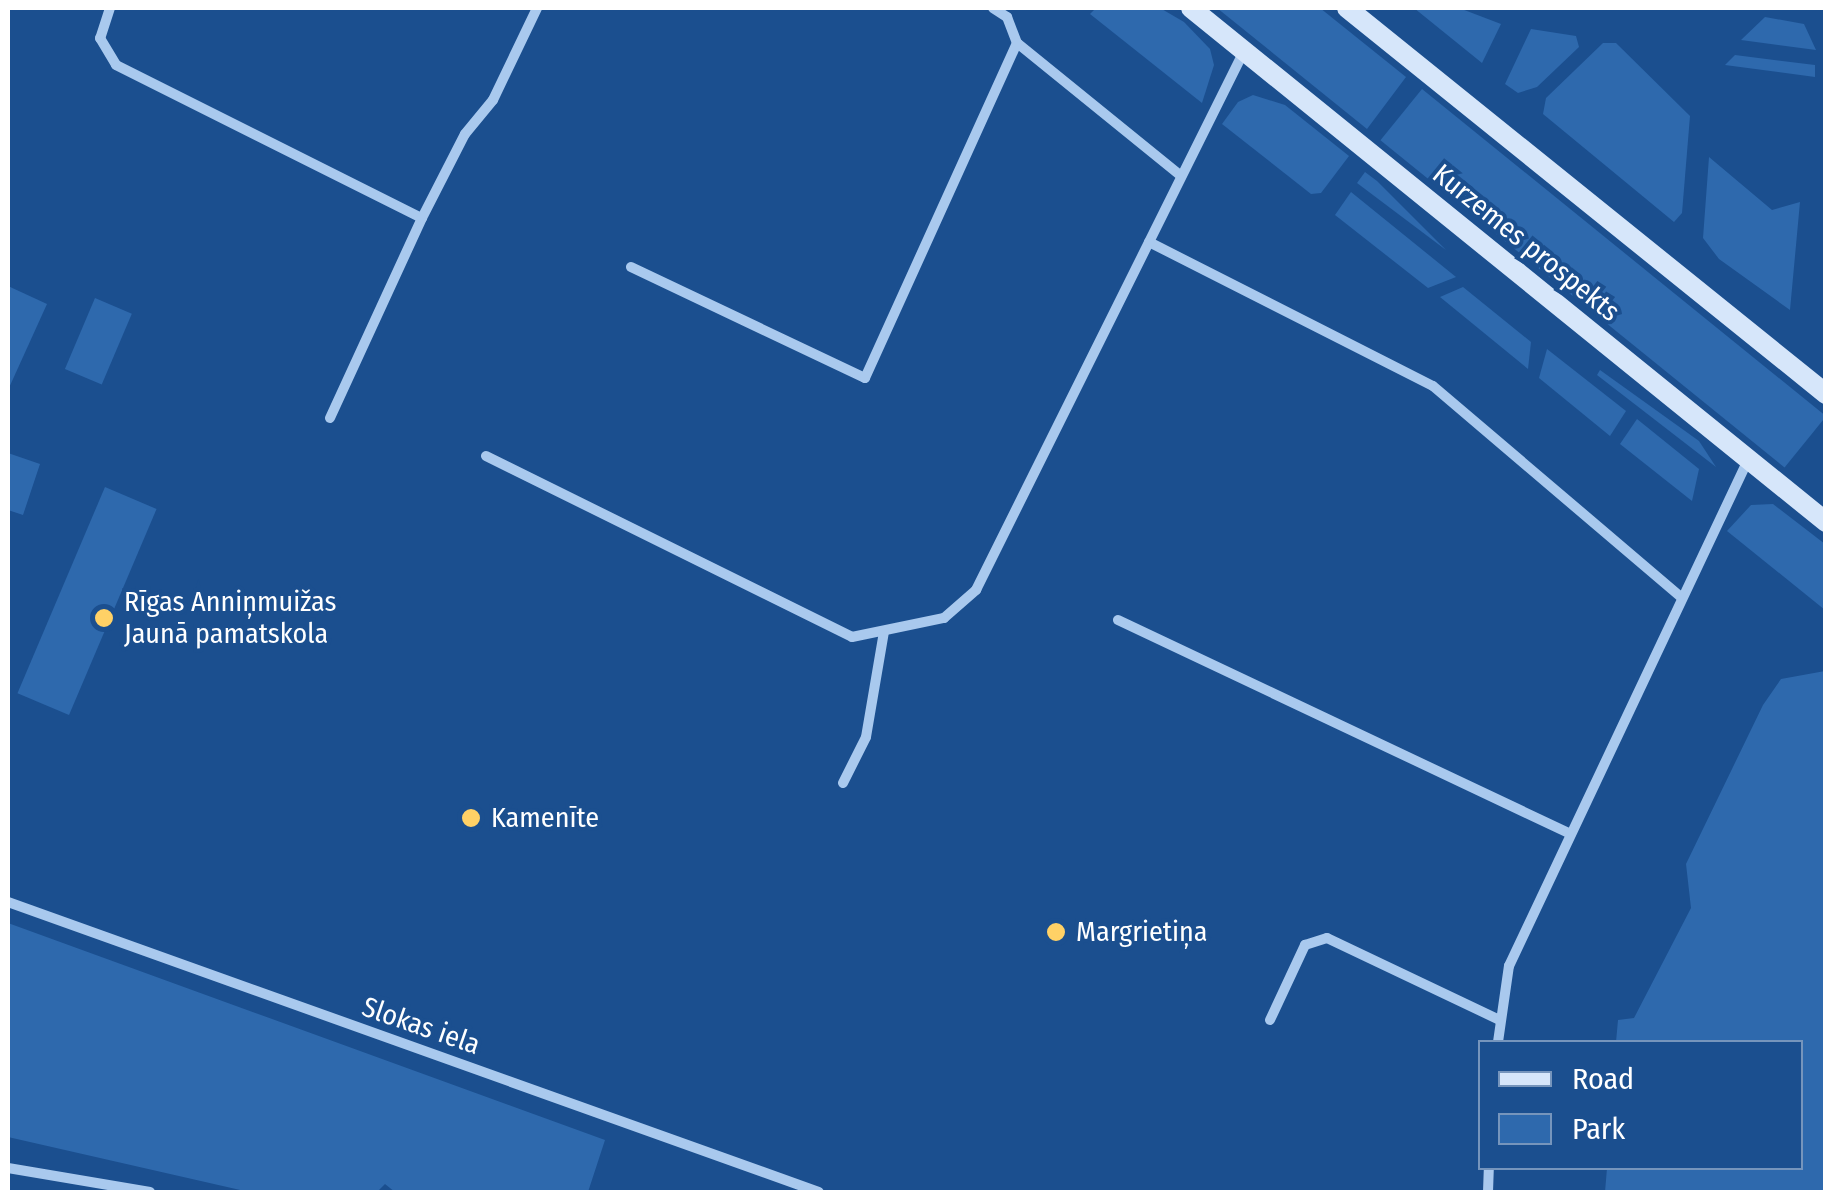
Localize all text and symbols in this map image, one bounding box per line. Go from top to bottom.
street label: Kurzemes prospekts [1426,157,1626,329]
place label: Rīgas Anniņmuižas Jaunā pamatskola [124,585,336,651]
marker: Rīgas Anniņmuižas Jaunā pamatskola [93,607,115,629]
place label: Kamenīte [491,801,599,835]
marker: Kamenīte [460,807,482,829]
place label: Margrietiņa [1076,915,1208,949]
marker: Margrietiņa [1045,921,1067,943]
street label: Slokas iela [358,990,484,1062]
legend [1478,1040,1803,1170]
text: Road [1572,1061,1634,1097]
text: Park [1572,1111,1625,1147]

